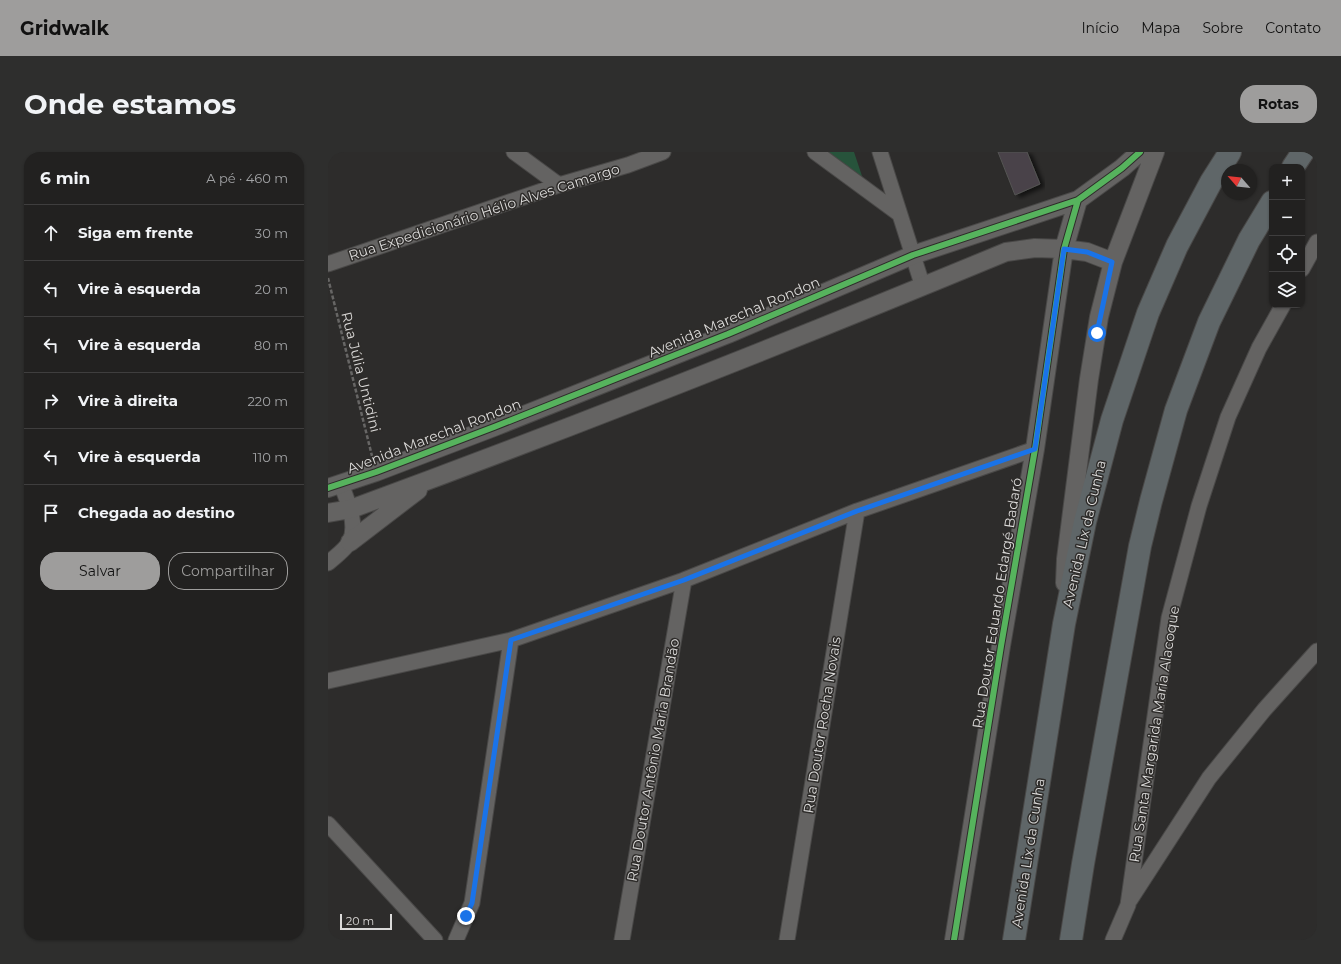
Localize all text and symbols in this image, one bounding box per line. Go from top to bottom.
text: Gridwalk [20,17,109,40]
text: Início [1081,19,1119,37]
text: Mapa [1141,19,1181,37]
text: Sobre [1203,19,1243,37]
text: Contato [1265,19,1321,37]
button: Rotas [1240,85,1317,123]
text: Onde estamos [24,87,236,121]
street label: Rua Expedicionário Hélio Alves Camargo [346,159,622,264]
north arrow [1221,164,1257,200]
map controls [1269,164,1305,308]
button: + [1269,164,1305,200]
text: 6 min [40,168,90,188]
text: A pé · 460 m [206,170,288,186]
button: − [1269,200,1305,236]
icon: ahead [40,222,62,244]
text: Siga em frente [78,223,193,242]
text: 30 m [255,225,288,241]
button: locate [1269,236,1305,272]
button: layers [1269,272,1305,308]
street label: Avenida Marechal Rondon [645,273,823,361]
icon: left [40,278,62,300]
text: Vire à esquerda [78,279,201,298]
text: 20 m [255,281,288,297]
street label: Rua Júlia Untidini [337,310,385,434]
route start [1088,324,1106,342]
icon: left [40,334,62,356]
text: Vire à esquerda [78,335,201,354]
text: 80 m [254,337,288,353]
icon: right [40,390,62,412]
text: Vire à direita [78,391,178,410]
text: 220 m [247,393,288,409]
street label: Avenida Marechal Rondon [345,394,523,478]
icon: left [40,446,62,468]
text: Vire à esquerda [78,447,201,466]
text: 110 m [253,449,288,465]
street label: Avenida Lix da Cunha [1058,458,1110,610]
street label: Rua Doutor Eduardo Edargé Badaró [968,476,1026,730]
icon: arrive [40,502,62,524]
text: Chegada ao destino [78,503,235,522]
button: Salvar [40,552,160,590]
button: Compartilhar [168,552,288,590]
street label: Rua Santa Margarida Maria Alacoque [1125,604,1183,864]
street label: Rua Doutor Rocha Novais [799,635,845,815]
street label: Rua Doutor Antônio Maria Brandão [623,637,683,883]
street label: Avenida Lix da Cunha [1007,777,1049,929]
route end [457,907,475,925]
scale bar [340,912,392,931]
text: 20 m [346,914,374,928]

